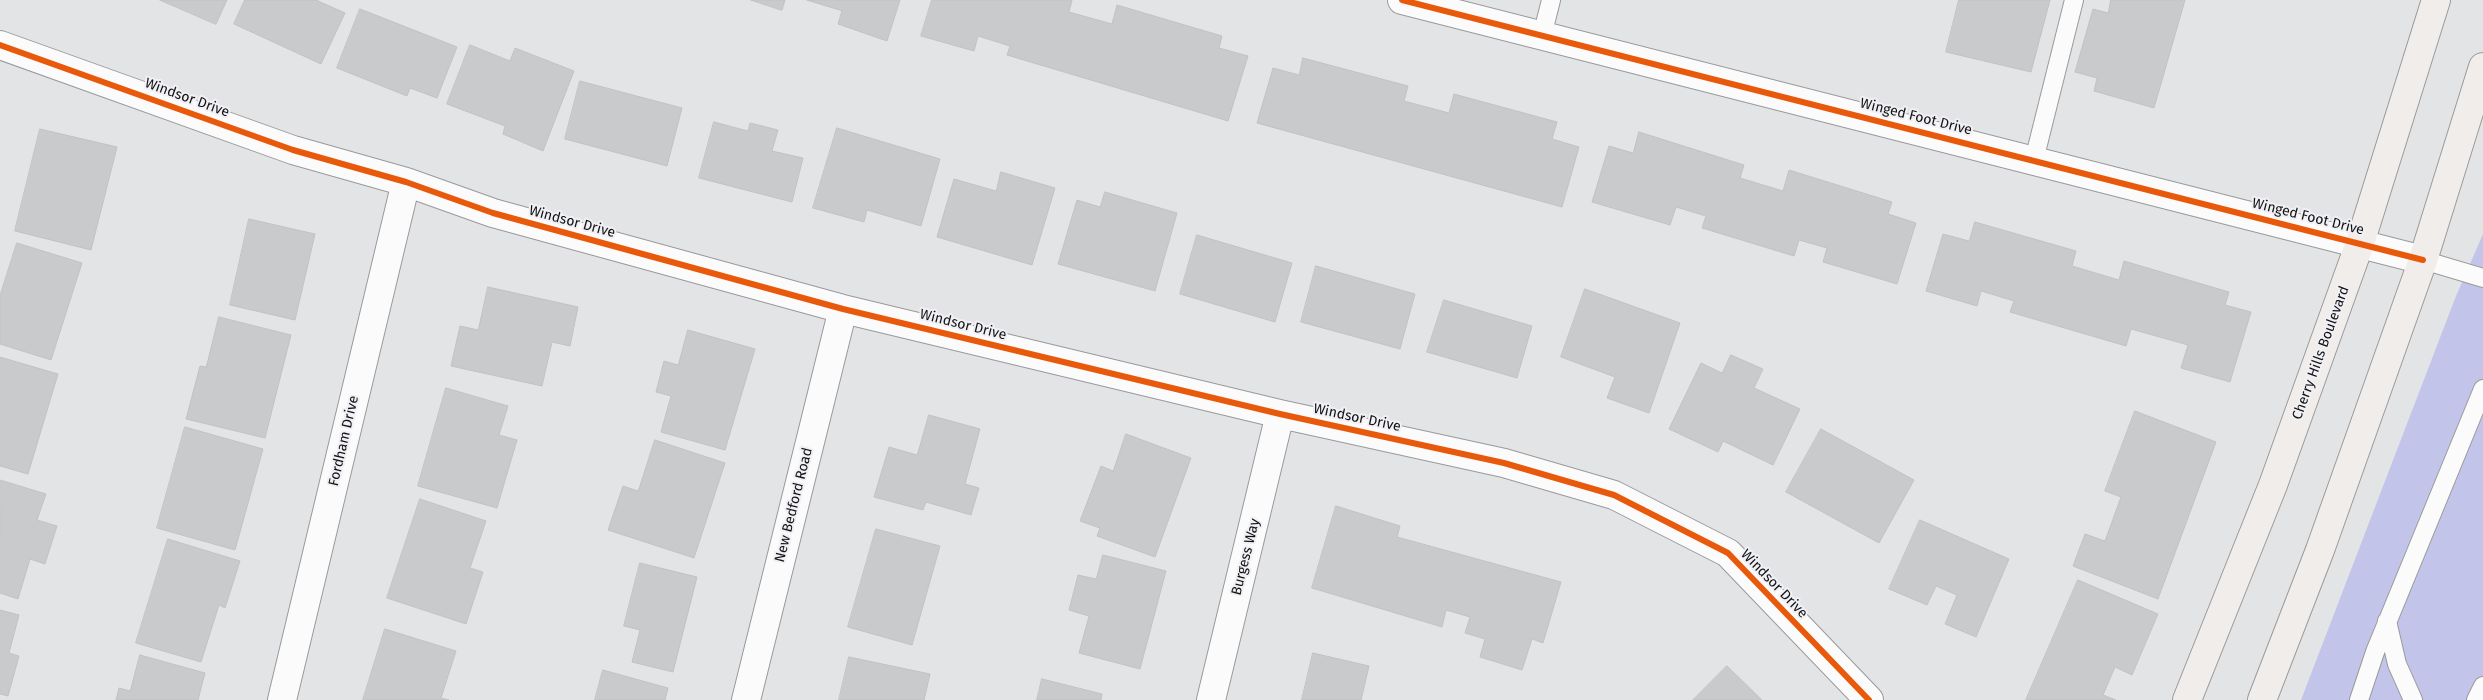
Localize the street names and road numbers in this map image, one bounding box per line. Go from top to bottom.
street label: Windsor Drive [142,75,232,121]
street label: Winged Foot Drive [1858,95,1974,139]
street label: Winged Foot Drive [2250,195,2366,239]
street label: Windsor Drive [527,202,617,242]
street label: Cherry Hills Boulevard [2289,284,2353,422]
street label: Windsor Drive [918,306,1008,344]
street label: Fordham Drive [325,394,363,488]
street label: Windsor Drive [1312,401,1402,435]
street label: New Bedford Road [772,446,816,564]
street label: Burgess Way [1228,517,1264,597]
street label: Windsor Drive [1737,546,1811,622]

